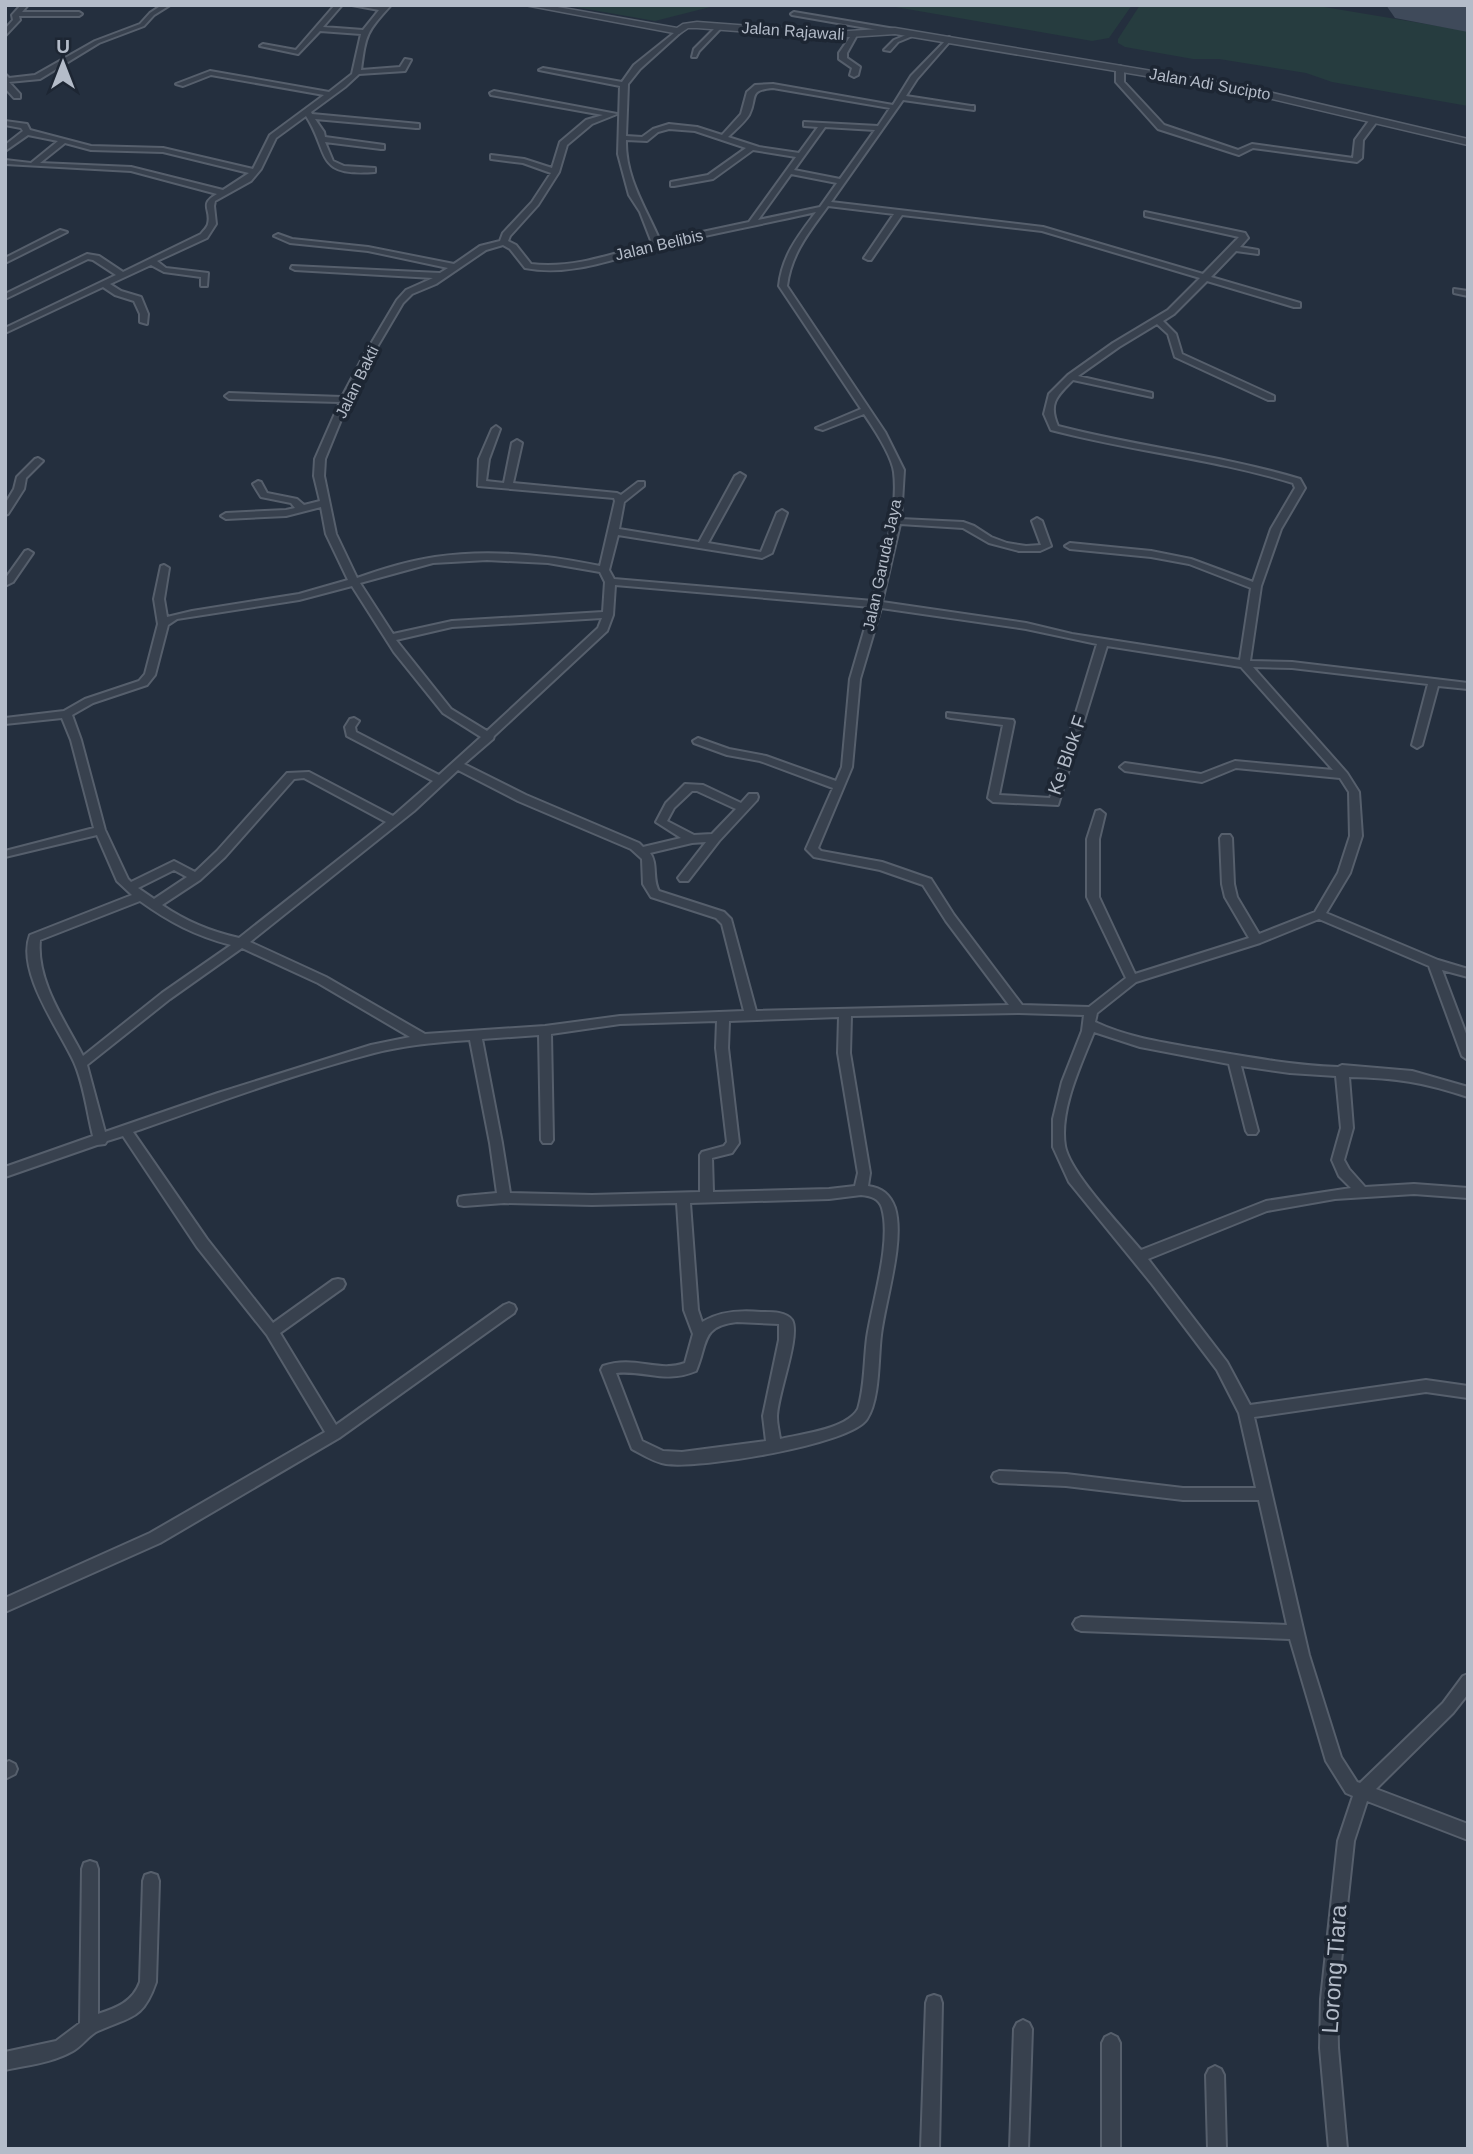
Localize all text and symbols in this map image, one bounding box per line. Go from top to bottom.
street label: Jalan Rajawali [741,19,845,43]
north arrow [28,28,98,98]
text: U [56,36,70,57]
street label: Jalan Adi Sucipto [1148,65,1272,103]
street label: Jalan Belibis [613,227,705,263]
street label: Jalan Bakti [332,343,382,421]
street label: Jalan Garuda Jaya [860,497,904,632]
street label: Ke Blok F [1044,713,1090,797]
street label: Lorong Tiara [1317,1903,1351,2034]

